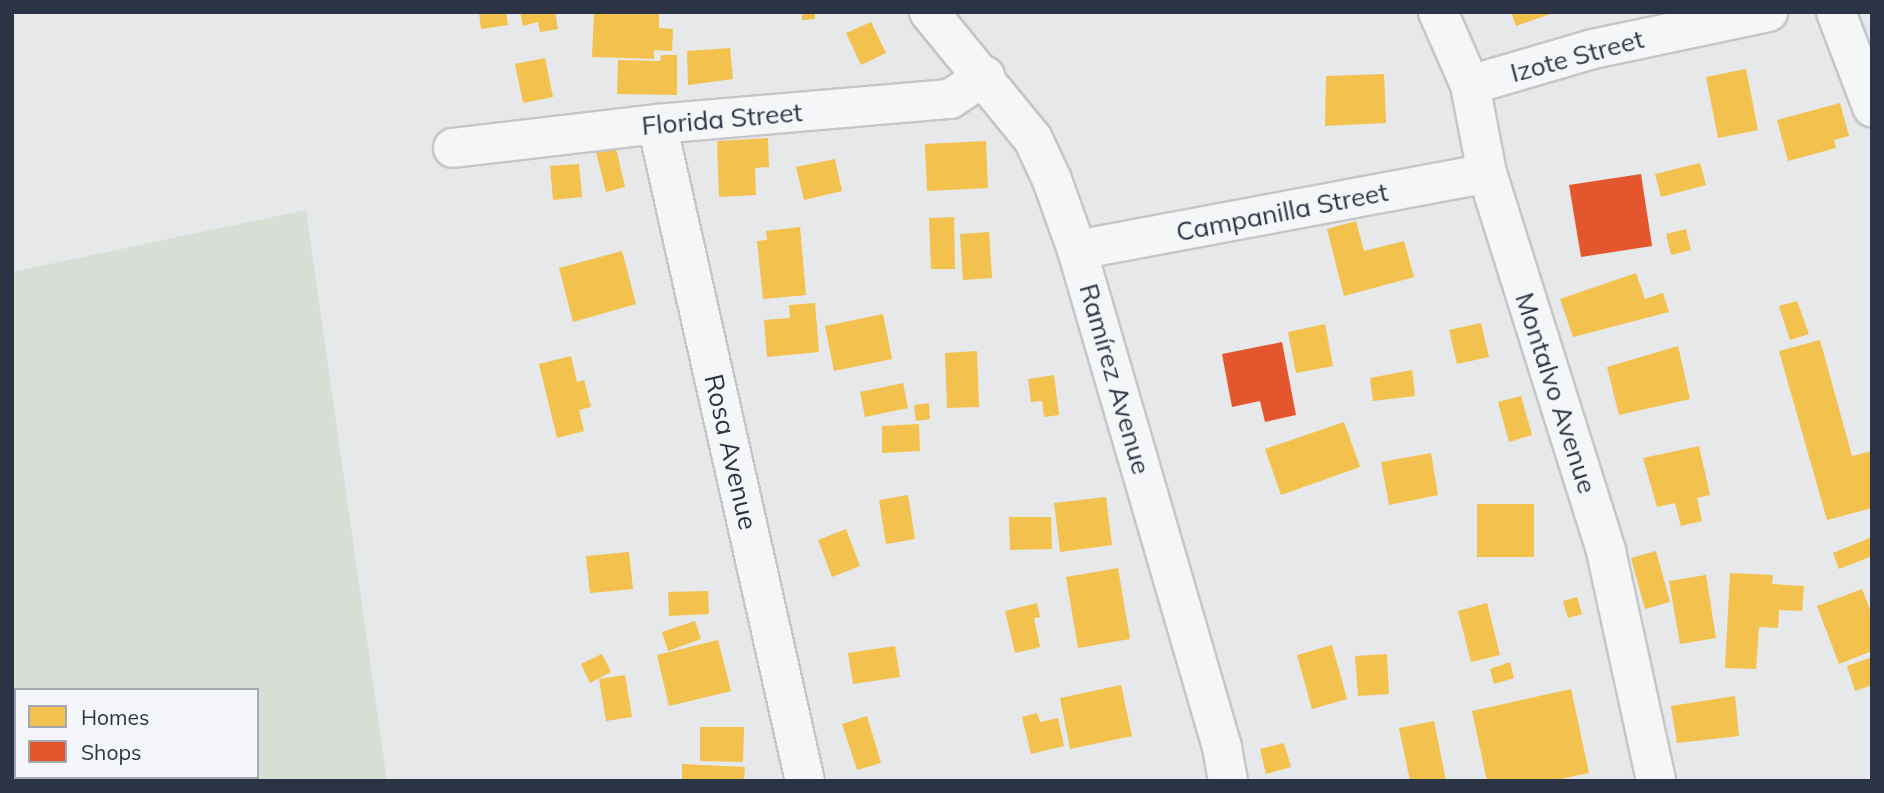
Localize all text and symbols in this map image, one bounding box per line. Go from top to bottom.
street label: Izote Street [1507,23,1647,89]
street label: Florida Street [640,96,804,142]
street label: Campanilla Street [1173,176,1391,248]
street label: Ramírez Avenue [1073,280,1157,478]
street label: Montalvo Avenue [1509,289,1603,497]
street label: Rosa Avenue [698,371,764,533]
legend [14,688,259,779]
text: Homes [81,704,149,730]
text: Shops [81,739,141,765]

